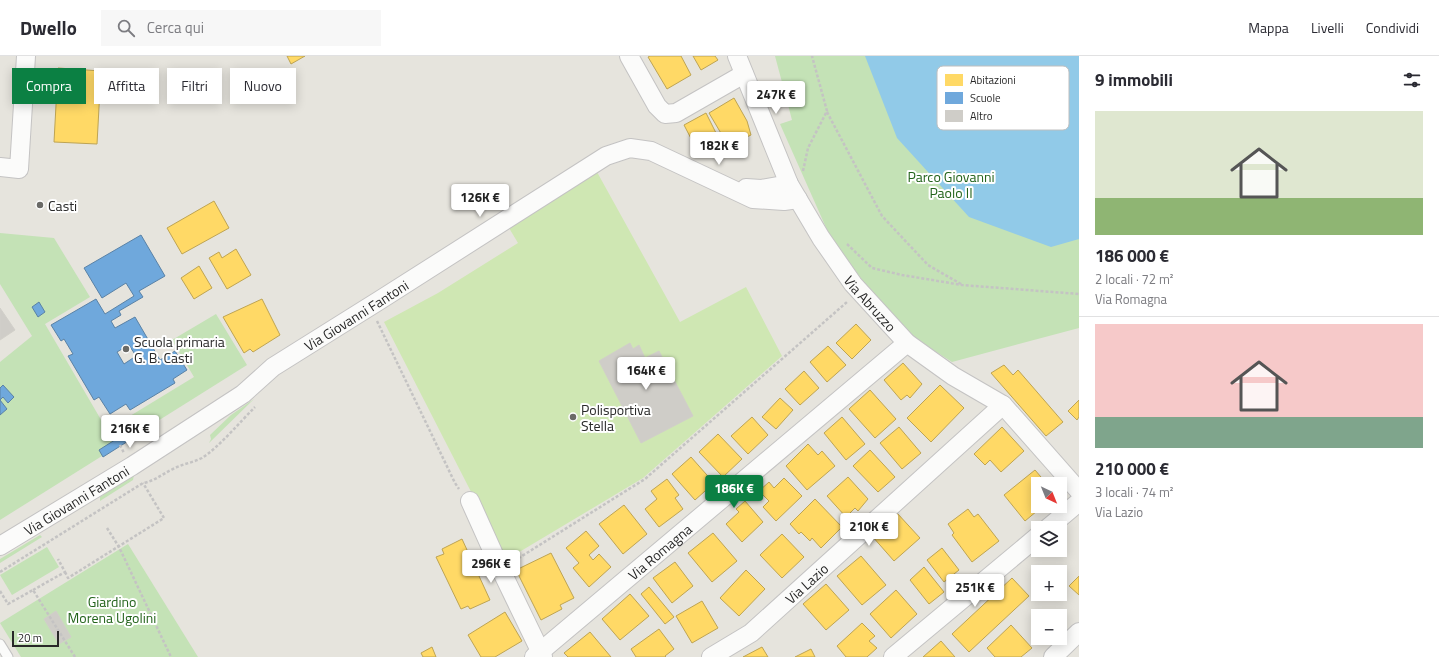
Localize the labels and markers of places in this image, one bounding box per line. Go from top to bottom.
pin: 247K € [743,81,809,115]
pin: 182K € [686,132,752,166]
pin: 126K € [447,184,513,218]
place label: Casti [48,195,77,216]
marker: Casti [35,200,45,210]
place label: Scuola primaria G. B. Casti [134,331,225,368]
marker: Scuola primaria G. B. Casti [121,344,131,354]
pin: 164K € [613,357,679,391]
place label: Polisportiva Stella [581,399,651,436]
marker: Polisportiva Stella [568,412,578,422]
pin: 216K € [97,415,163,449]
pin: 186K € [701,475,767,509]
pin: 210K € [836,513,902,547]
pin: 296K € [458,550,524,584]
pin: 251K € [942,574,1008,608]

